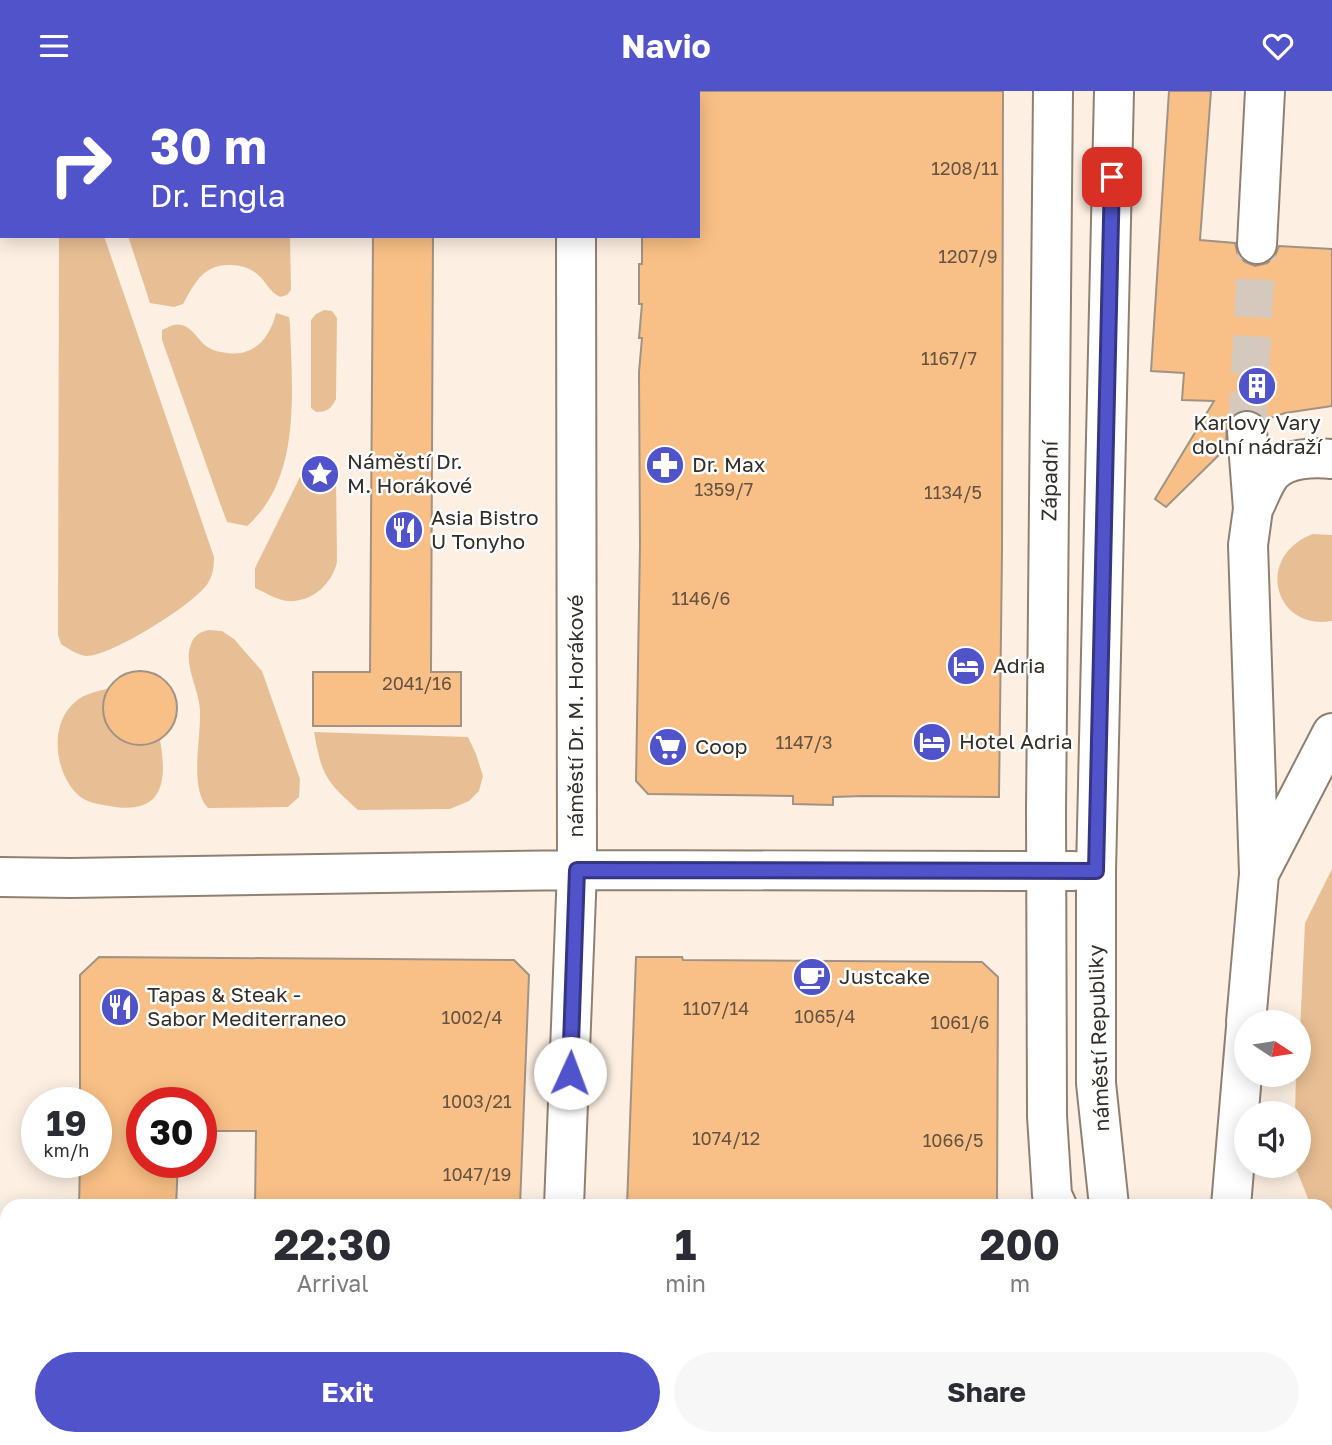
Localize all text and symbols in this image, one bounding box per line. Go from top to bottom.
icon: menu [35,27,73,65]
text: Navio [621,27,711,65]
icon: heart [1259,27,1297,65]
text: 30 m [150,116,267,175]
icon: right [35,119,126,210]
pin [1082,147,1142,207]
house number: 1208/11 [931,157,999,179]
icon: arrive [1093,158,1131,196]
text: Dr. Engla [150,176,286,214]
house number: 1207/9 [938,245,998,267]
house number: 1167/7 [921,347,977,369]
building icon: Karlovy Vary dolní nádraží [1236,365,1278,407]
place label: Karlovy Vary dolní nádraží [1192,409,1323,459]
street label: Západní [1035,439,1063,522]
pharmacy icon: Dr. Max [644,444,686,486]
place label: Náměstí Dr. M. Horákové [347,448,472,498]
place label: Dr. Max [692,451,766,477]
place icon: Náměstí Dr. M. Horákové [299,453,341,495]
house number: 1359/7 [695,478,753,500]
house number: 1134/5 [924,481,982,503]
place label: Asia Bistro U Tonyho [431,504,539,554]
restaurant icon: Asia Bistro U Tonyho [383,509,425,551]
house number: 1146/6 [672,587,730,609]
street label: náměstí Dr. M. Horákové [562,594,588,838]
hotel icon: Adria [945,645,987,687]
place label: Adria [993,652,1045,678]
house number: 2041/16 [382,672,452,694]
hotel icon: Hotel Adria [911,721,953,763]
supermarket icon: Coop [647,726,689,768]
place label: Hotel Adria [959,728,1073,754]
house number: 1147/3 [775,731,833,753]
place label: Coop [695,733,747,759]
street label: náměstí Republiky [1082,944,1114,1132]
cafe icon: Justcake [791,956,833,998]
place label: Justcake [839,963,930,989]
place label: Tapas & Steak - Sabor Mediterraneo [147,981,346,1031]
restaurant icon: Tapas & Steak - Sabor Mediterraneo [99,986,141,1028]
house number: 1107/14 [683,997,749,1019]
house number: 1065/4 [795,1005,855,1027]
house number: 1002/4 [441,1006,503,1028]
north arrow [1234,1010,1311,1087]
map controls [1234,1010,1311,1178]
house number: 1061/6 [930,1011,990,1033]
position arrow [533,1036,607,1110]
speed limit sign: 30 [126,1087,217,1178]
house number: 1003/21 [442,1090,512,1112]
button: sound [1234,1101,1311,1178]
text: 19 [46,1102,87,1144]
house number: 1074/12 [692,1127,760,1149]
house number: 1066/5 [923,1129,983,1151]
text: km/h [44,1139,89,1161]
house number: 1047/19 [443,1163,511,1185]
text: 22:30 [274,1219,391,1269]
text: 1 [675,1219,696,1269]
text: 200 [980,1219,1060,1269]
text: Arrival [297,1269,369,1297]
text: min [665,1269,706,1297]
text: m [1010,1269,1030,1297]
button: Exit [35,1352,660,1432]
button: Share [674,1352,1299,1432]

